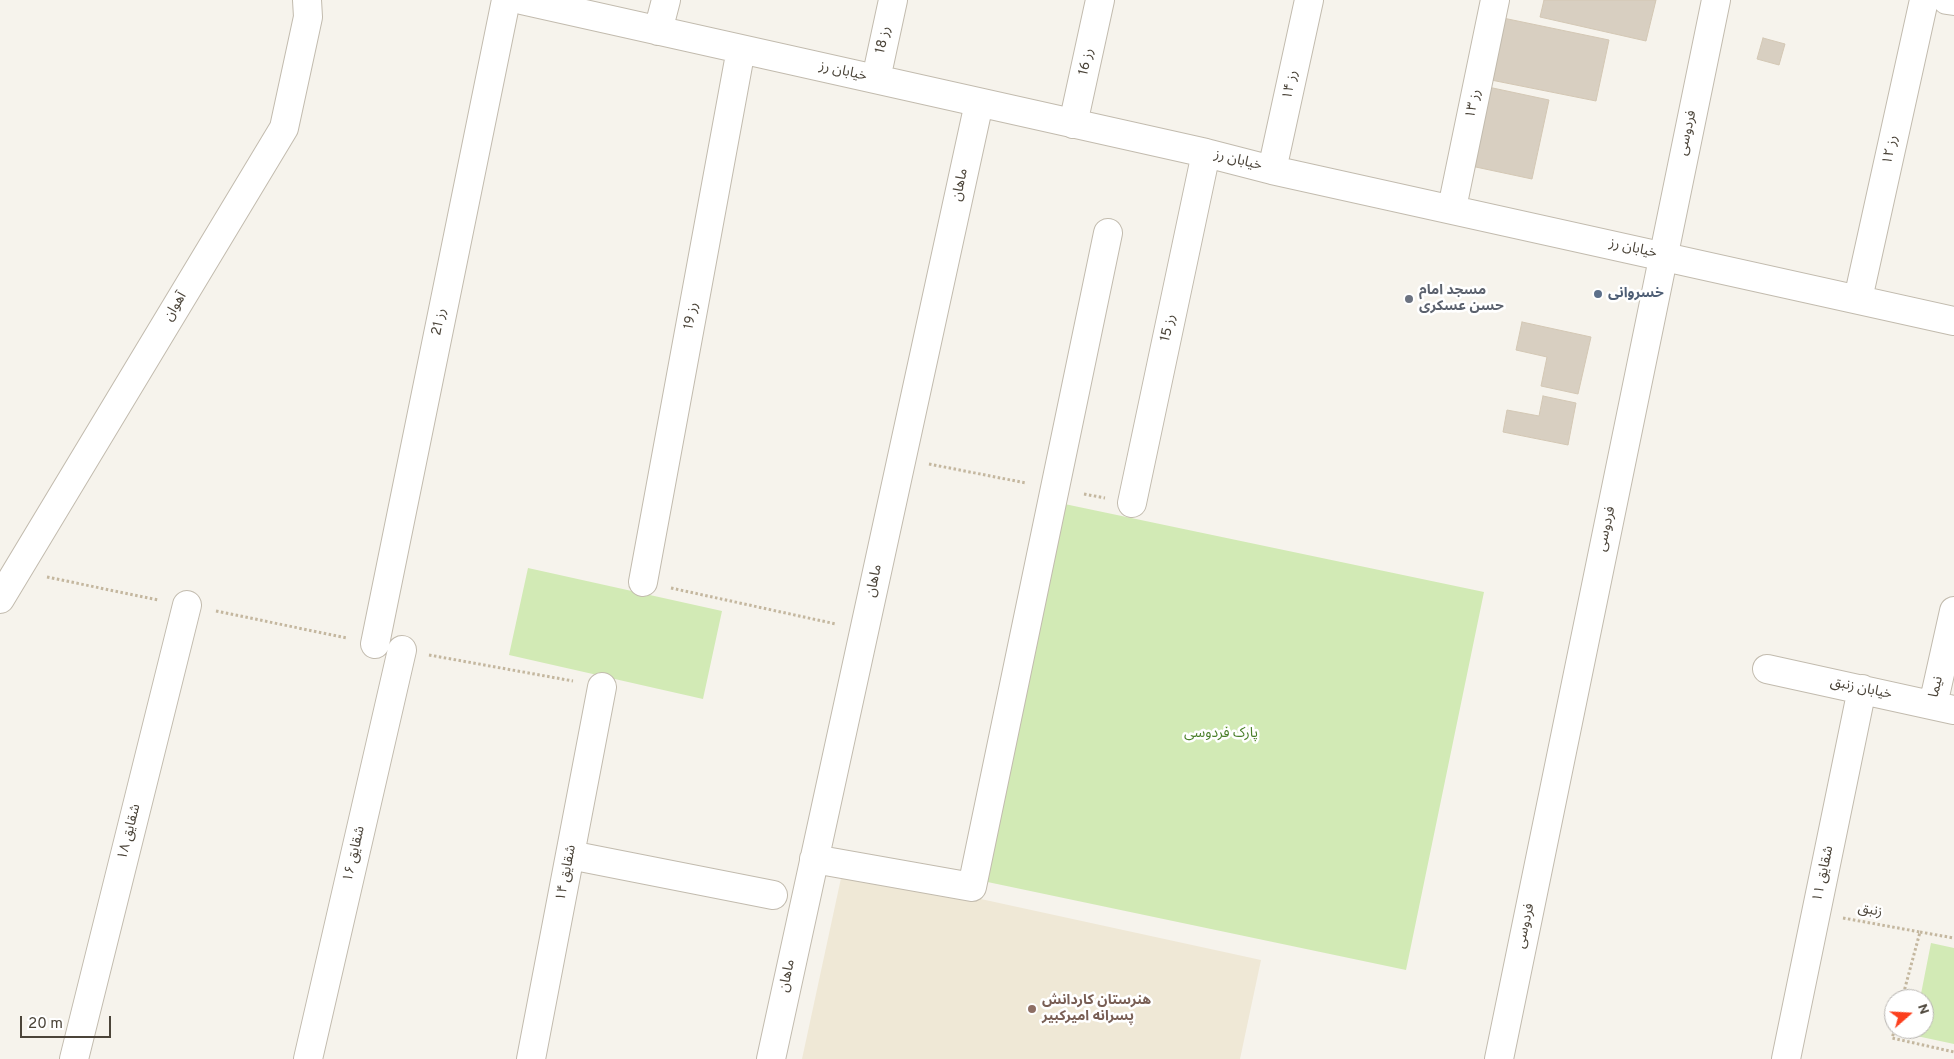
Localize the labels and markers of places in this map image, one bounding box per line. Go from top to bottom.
place label: مسجد امام حسن عسکری [1419,283,1504,316]
place label: خسروانی [1608,286,1664,302]
marker: خسروانی [1592,288,1604,300]
marker: مسجد امام حسن عسکری [1403,293,1415,305]
place label: هنرستان کاردانش پسرانه امیرکبیر [1042,993,1151,1026]
marker: هنرستان کاردانش پسرانه امیرکبیر [1026,1003,1038,1015]

